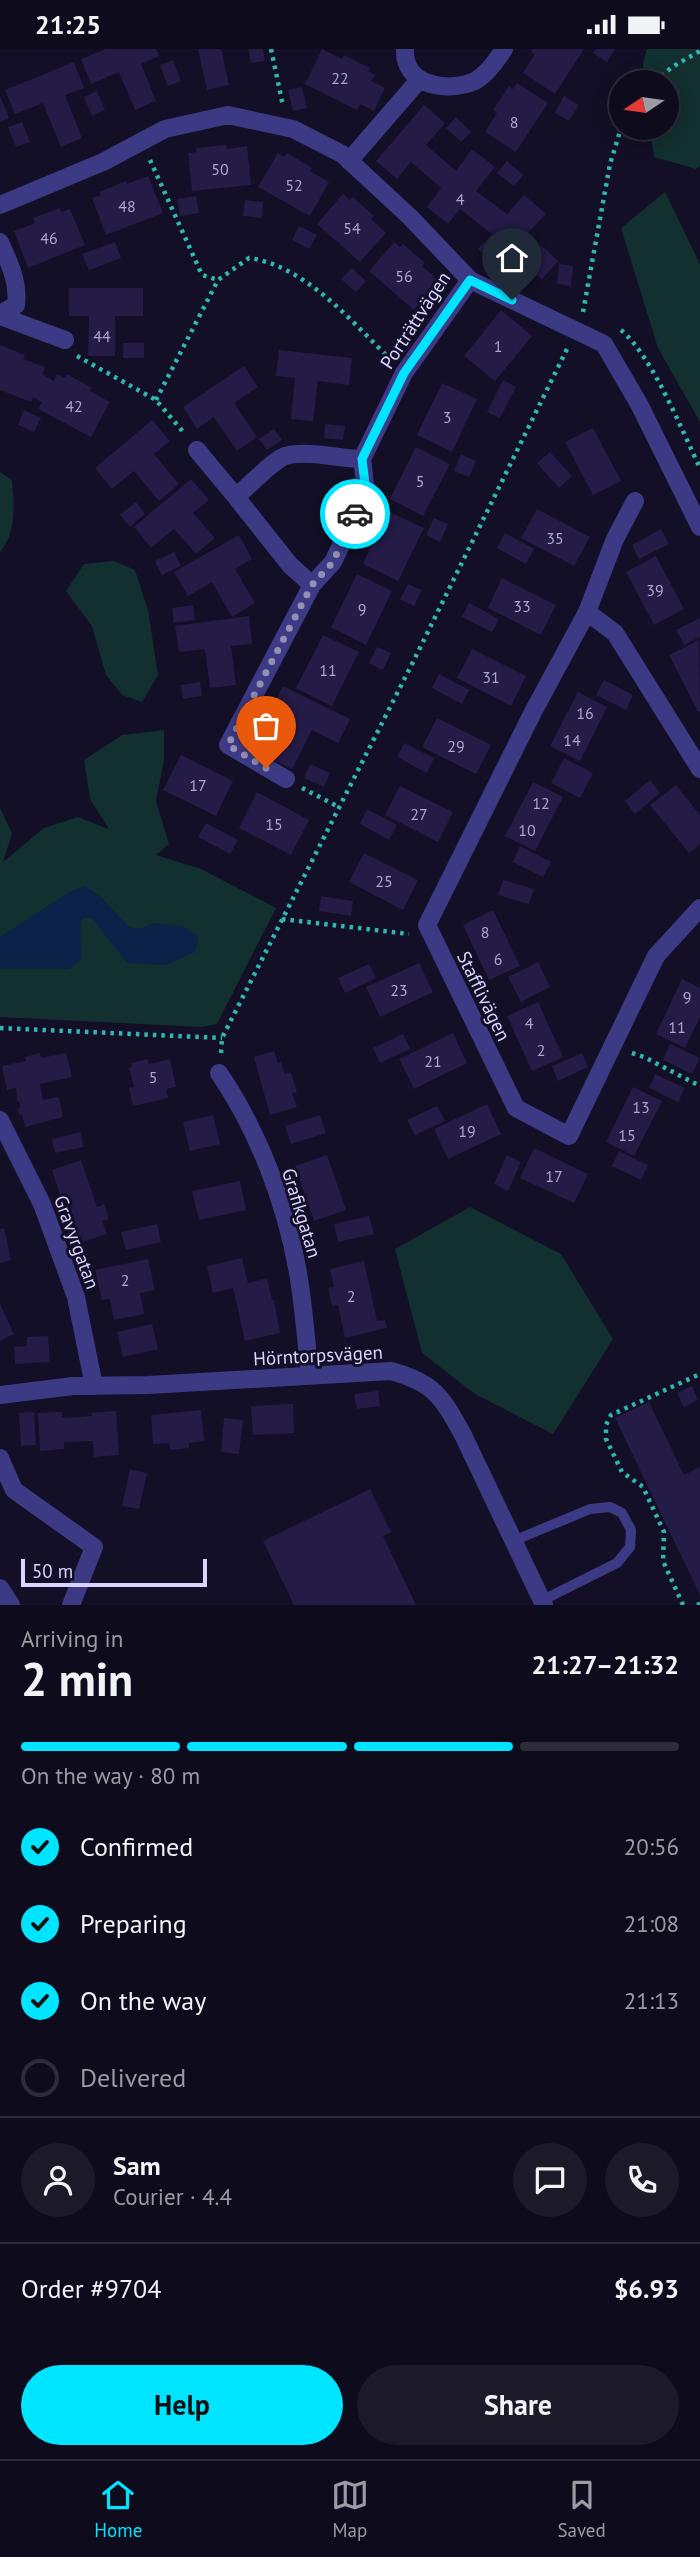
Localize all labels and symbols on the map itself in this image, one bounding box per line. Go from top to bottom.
house number: 22 [331,68,349,88]
north arrow [609,70,679,140]
house number: 8 [510,112,518,132]
house number: 50 [211,159,229,179]
house number: 52 [285,175,303,195]
house number: 4 [456,189,465,209]
house number: 48 [118,196,136,216]
house number: 54 [343,218,361,238]
house number: 46 [40,228,58,248]
pin [482,228,542,300]
house number: 56 [395,266,413,286]
street label: Porträttvägen [375,267,455,373]
house number: 44 [93,326,111,346]
house number: 1 [494,336,502,356]
house number: 42 [65,396,83,416]
house number: 3 [443,407,451,427]
house number: 5 [416,471,424,491]
courier [320,479,390,549]
house number: 35 [546,528,564,548]
house number: 39 [646,580,664,600]
house number: 33 [513,596,531,616]
house number: 9 [358,599,366,619]
house number: 11 [319,660,337,680]
house number: 31 [482,667,500,687]
pin [236,696,296,768]
house number: 16 [576,703,594,723]
house number: 14 [563,730,581,750]
house number: 29 [447,736,465,756]
house number: 17 [189,775,207,795]
house number: 12 [532,793,550,813]
house number: 27 [410,804,428,824]
house number: 15 [265,814,283,834]
house number: 10 [518,820,536,840]
house number: 25 [375,871,393,891]
house number: 8 [481,922,489,942]
street label: Stafflivägen [452,947,516,1045]
house number: 6 [494,949,502,969]
house number: 23 [390,980,408,1000]
house number: 9 [683,987,691,1007]
house number: 4 [525,1013,534,1033]
house number: 11 [668,1017,686,1037]
house number: 2 [537,1040,545,1060]
house number: 21 [424,1051,442,1071]
house number: 5 [149,1067,157,1087]
house number: 13 [632,1097,650,1117]
house number: 19 [458,1121,476,1141]
house number: 15 [618,1125,636,1145]
street label: Grafikgatan [277,1165,327,1261]
house number: 17 [545,1166,563,1186]
street label: Gravyrgatan [49,1192,105,1292]
house number: 2 [121,1270,129,1290]
house number: 2 [347,1286,355,1306]
street label: Hörntorpsvägen [253,1340,383,1370]
scale bar [21,1556,206,1588]

